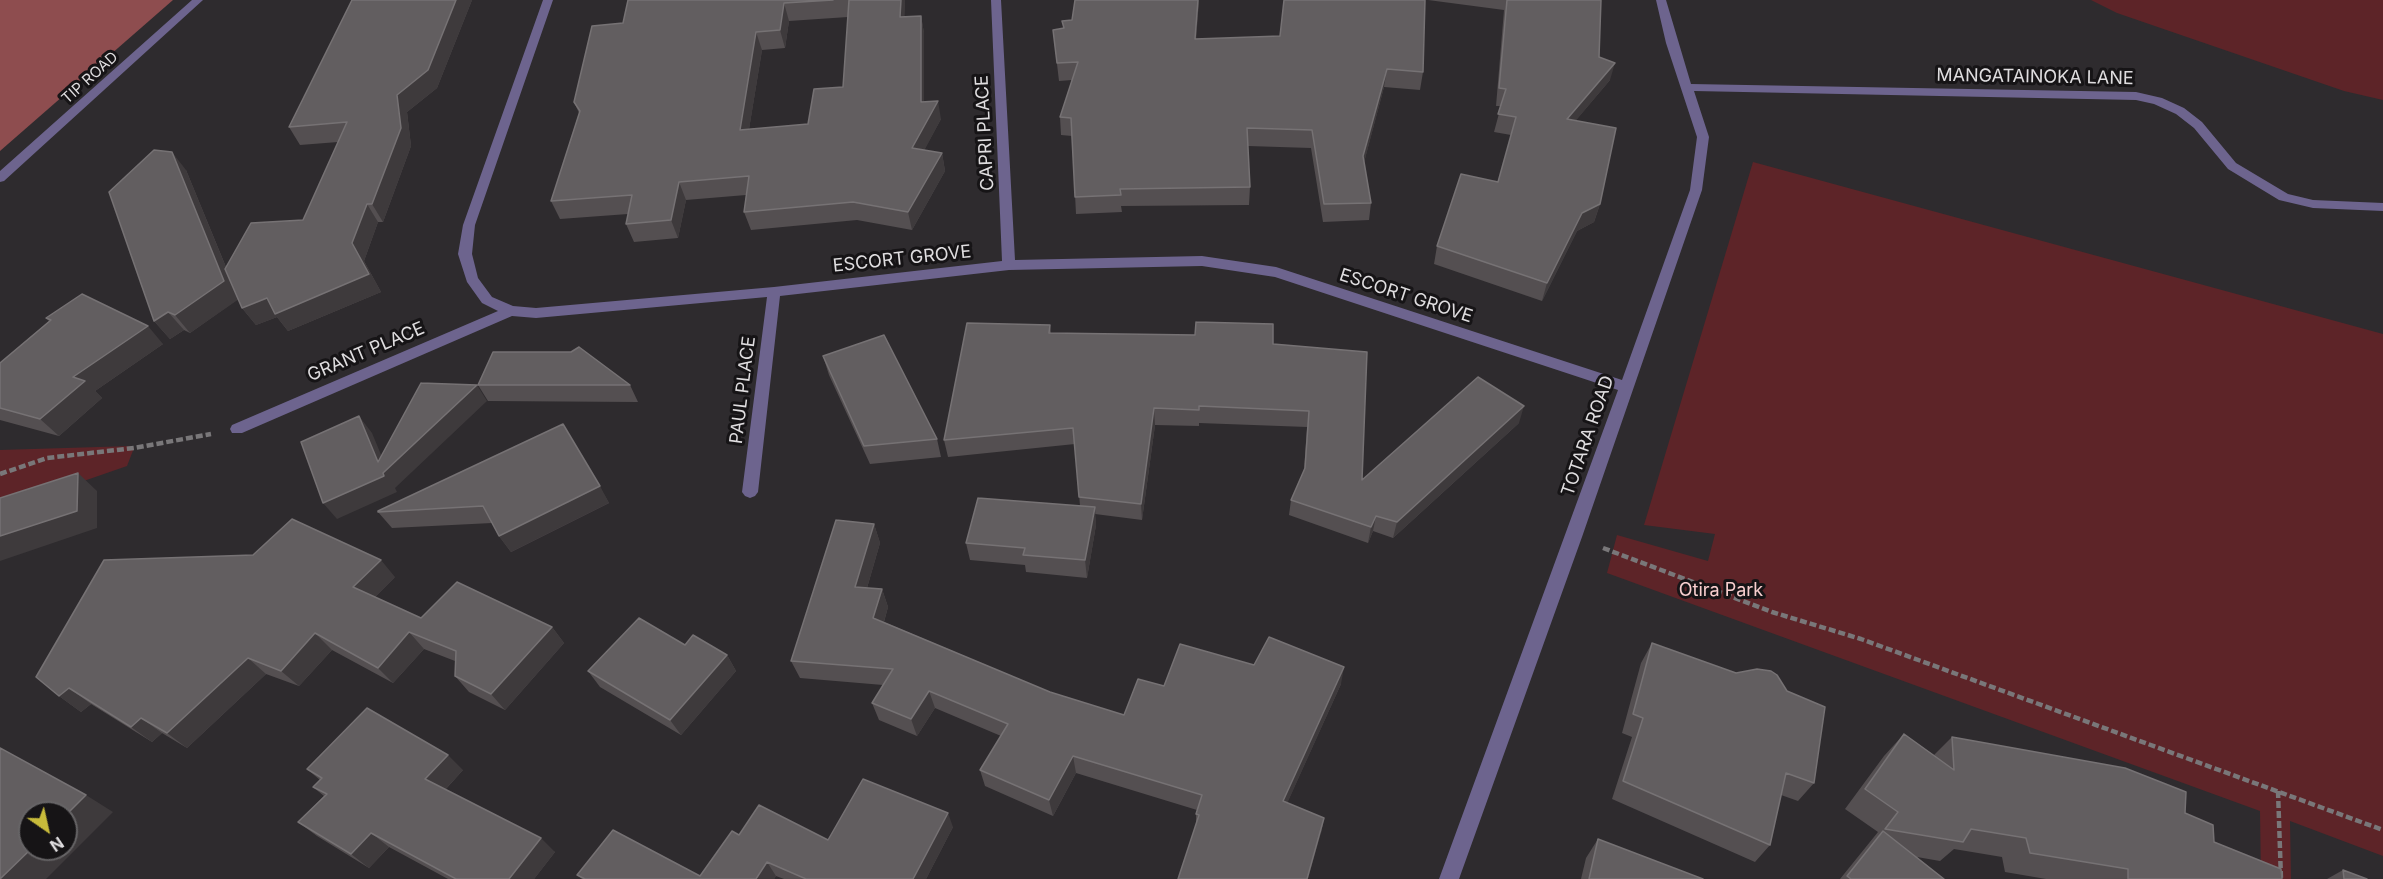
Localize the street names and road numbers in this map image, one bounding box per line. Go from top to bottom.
street label: TIP ROAD [58,48,122,108]
street label: MANGATAINOKA LANE [1936,64,2134,90]
street label: CAPRI PLACE [971,75,999,191]
street label: ESCORT GROVE [832,241,972,277]
street label: ESCORT GROVE [1337,264,1475,328]
street label: GRANT PLACE [304,318,428,386]
street label: PAUL PLACE [726,335,760,445]
street label: TOTARA ROAD [1557,373,1619,499]

